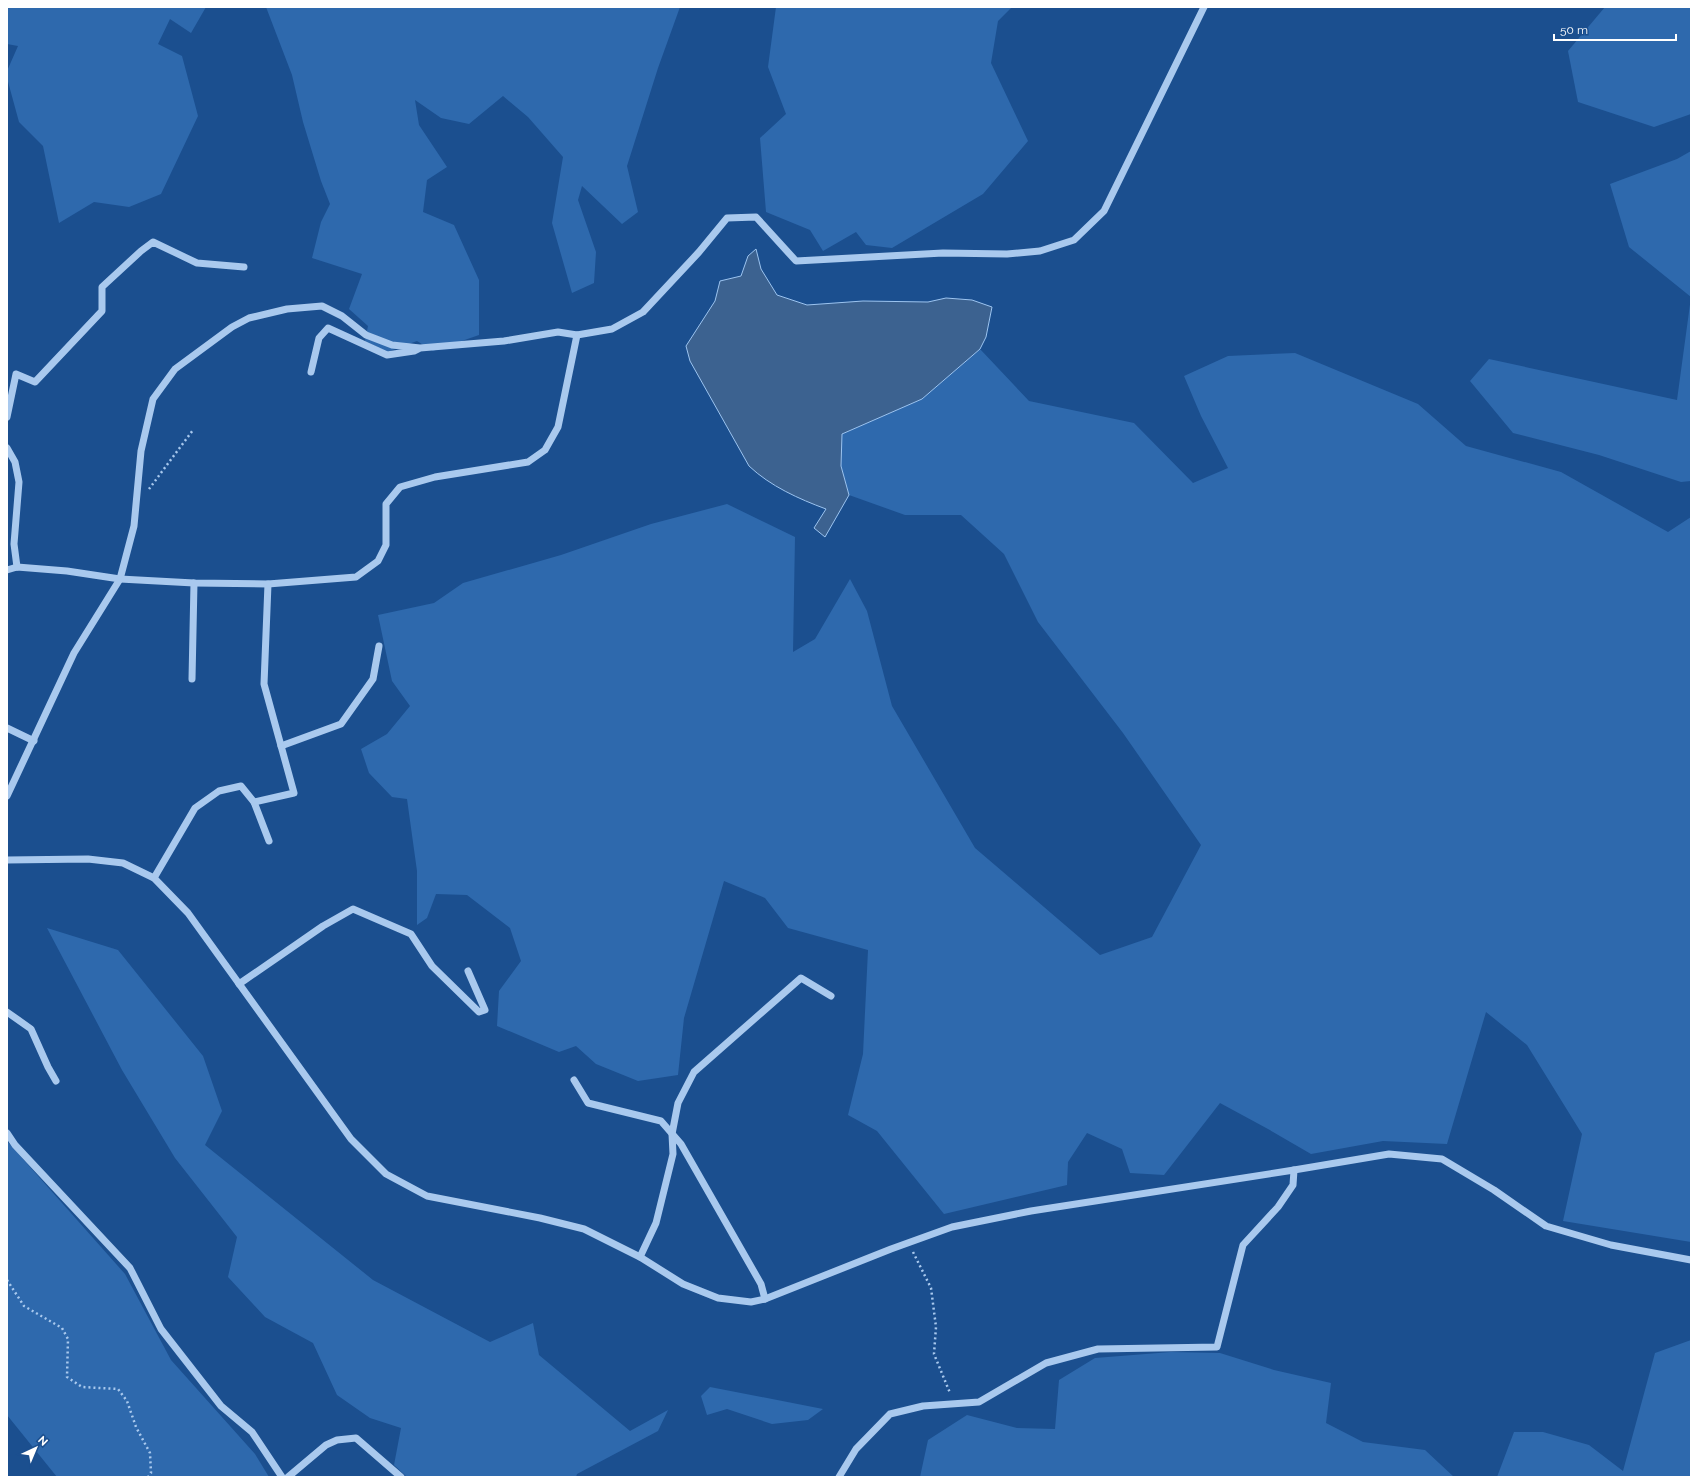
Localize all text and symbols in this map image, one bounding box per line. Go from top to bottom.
scale bar [1554,16,1676,42]
text: 50 m [1560,23,1588,37]
north arrow [16,1428,56,1468]
text: N [35,1434,50,1449]

